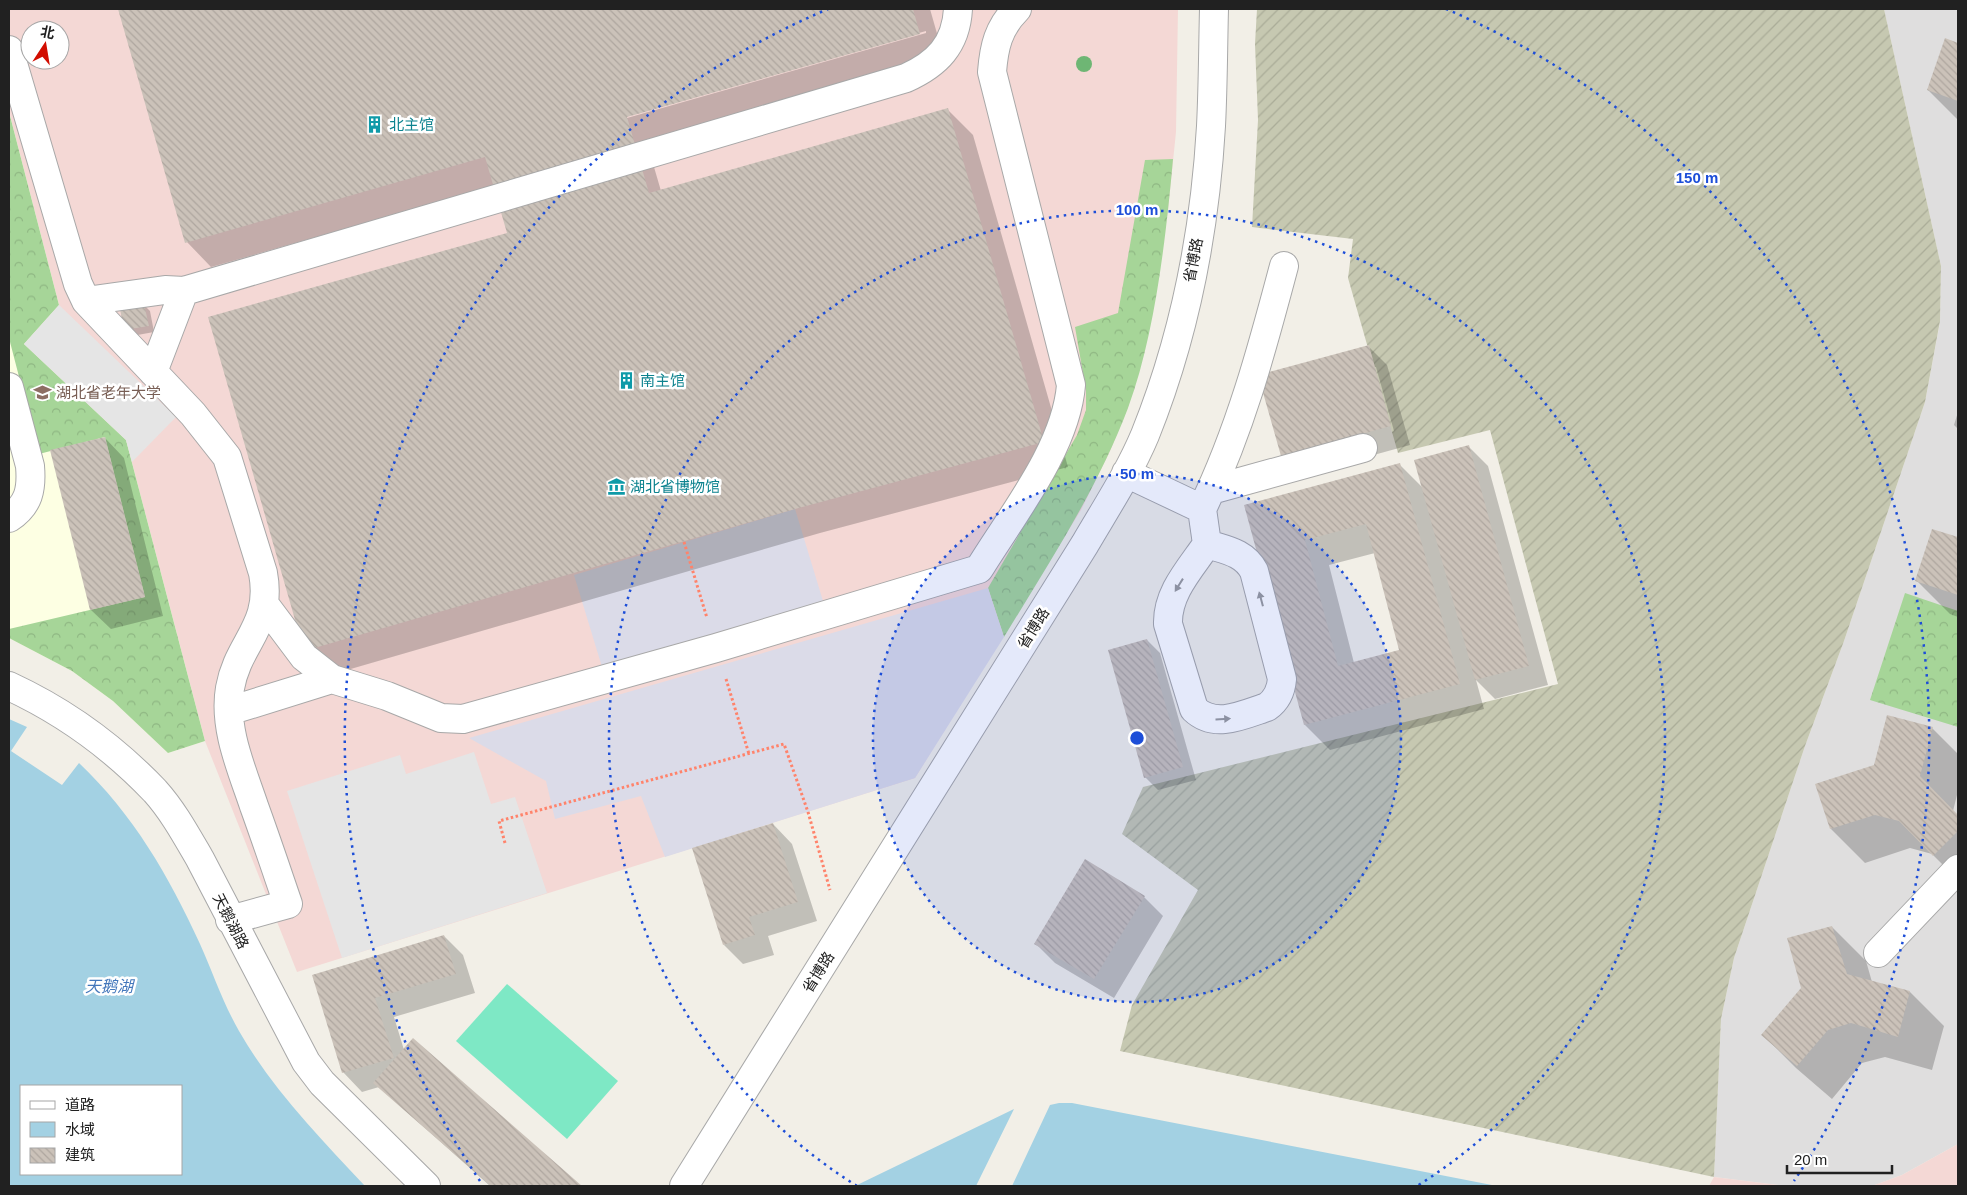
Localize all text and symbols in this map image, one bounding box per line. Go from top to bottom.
north arrow [20,20,70,70]
text: 北 [39,23,56,42]
building icon: 北主馆 [365,114,385,134]
place label: 北主馆 [389,116,434,133]
text: 150 m [1676,169,1718,186]
text: 100 m [1116,201,1158,218]
street label: 省博路 [1180,236,1206,284]
building icon: 南主馆 [616,370,636,390]
place label: 南主馆 [640,372,685,389]
school or university icon: 湖北省老年大学 [32,382,52,402]
place label: 湖北省老年大学 [56,384,161,401]
text: 50 m [1120,465,1154,482]
museum icon: 湖北省博物馆 [606,476,626,496]
place label: 湖北省博物馆 [630,478,720,495]
one-way arrow [1175,578,1184,591]
one-way arrow [1257,591,1265,606]
street label: 省博路 [1014,604,1052,652]
one-way arrow [1215,714,1231,722]
centre of rings [1128,729,1146,747]
street label: 天鹅湖路 [210,890,252,952]
street label: 省博路 [799,948,837,996]
water label: 天鹅湖 [85,978,136,995]
legend [20,1085,182,1175]
text: 道路 [65,1096,95,1113]
text: 水域 [65,1121,95,1138]
scale bar [1787,1142,1892,1174]
text: 建筑 [65,1146,95,1163]
text: 20 m [1794,1151,1827,1168]

